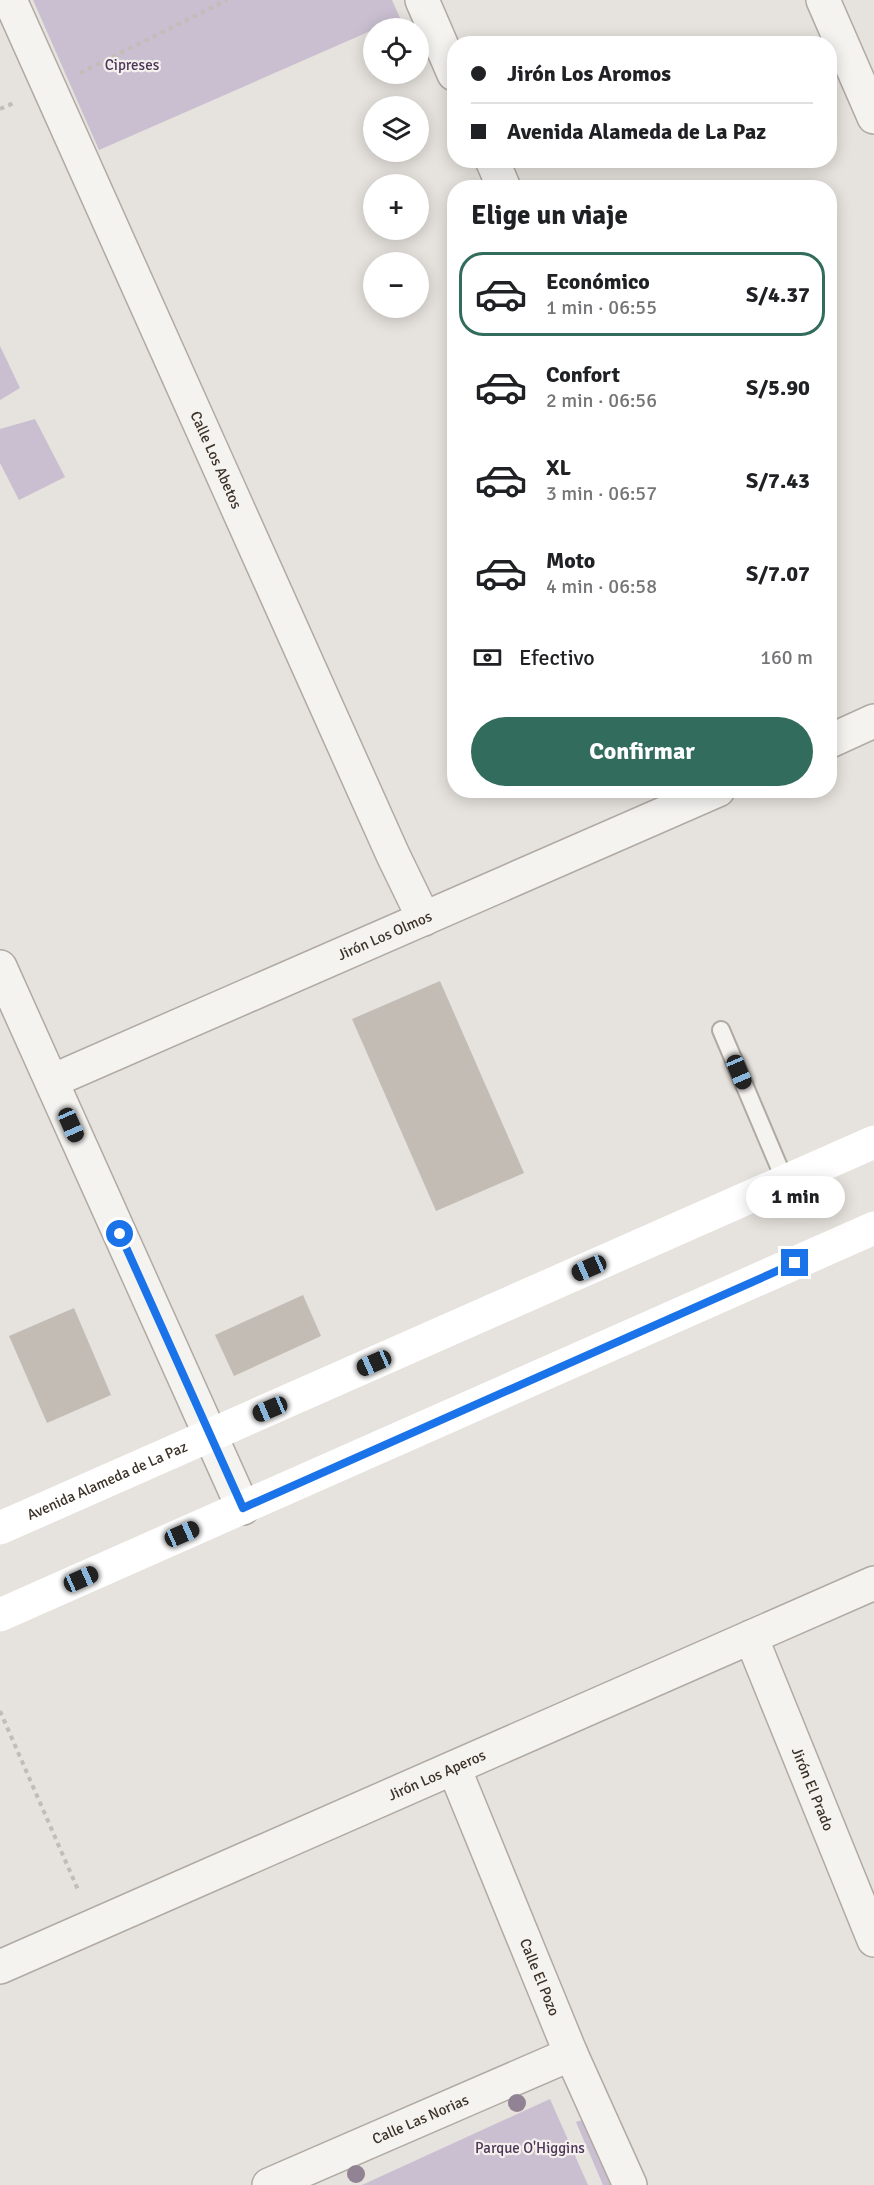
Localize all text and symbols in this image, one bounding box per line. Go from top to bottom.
map controls [363,18,429,318]
button: locate [363,18,429,84]
park label: Cipreses [105,56,160,74]
text: Jirón Los Aromos [507,60,671,87]
button: layers [363,96,429,162]
text: Avenida Alameda de La Paz [507,118,766,145]
button: + [363,174,429,240]
text: Elige un viaje [471,199,628,232]
button: − [363,252,429,318]
icon: car [474,267,528,321]
text: Económico [546,268,650,295]
text: S/4.37 [746,281,810,308]
text: 1 min · 06:55 [546,295,657,320]
icon: car [474,360,528,414]
text: Confort [546,361,620,388]
text: S/5.90 [746,374,810,401]
text: 2 min · 06:56 [546,388,657,413]
street label: Calle Los Abetos [186,408,246,512]
icon: car [474,453,528,507]
text: XL [546,454,571,481]
text: S/7.43 [746,467,810,494]
text: 3 min · 06:57 [546,481,657,506]
icon: car [474,546,528,600]
text: Moto [546,547,595,574]
text: S/7.07 [746,560,810,587]
text: 4 min · 06:58 [546,574,657,599]
icon: cash [471,641,504,674]
text: Efectivo [519,644,595,671]
text: 160 m [760,645,813,670]
button: Confirmar [471,717,813,786]
street label: Jirón Los Olmos [335,907,435,964]
car [724,1052,754,1092]
car [55,1105,87,1145]
callout: 1 min [746,1176,844,1218]
text: 1 min [771,1184,820,1209]
route start [106,1220,133,1247]
route end [781,1249,808,1276]
car [569,1252,609,1284]
car [354,1347,394,1379]
car [250,1394,290,1424]
street label: Avenida Alameda de La Paz [24,1437,190,1524]
car [162,1518,202,1550]
car [61,1563,101,1595]
street label: Jirón El Prado [788,1745,838,1834]
street label: Jirón Los Aperos [385,1746,489,1804]
street label: Calle El Pozo [516,1936,564,2019]
street label: Calle Las Norias [369,2090,472,2148]
park label: Parque O'Higgins [475,2139,585,2157]

